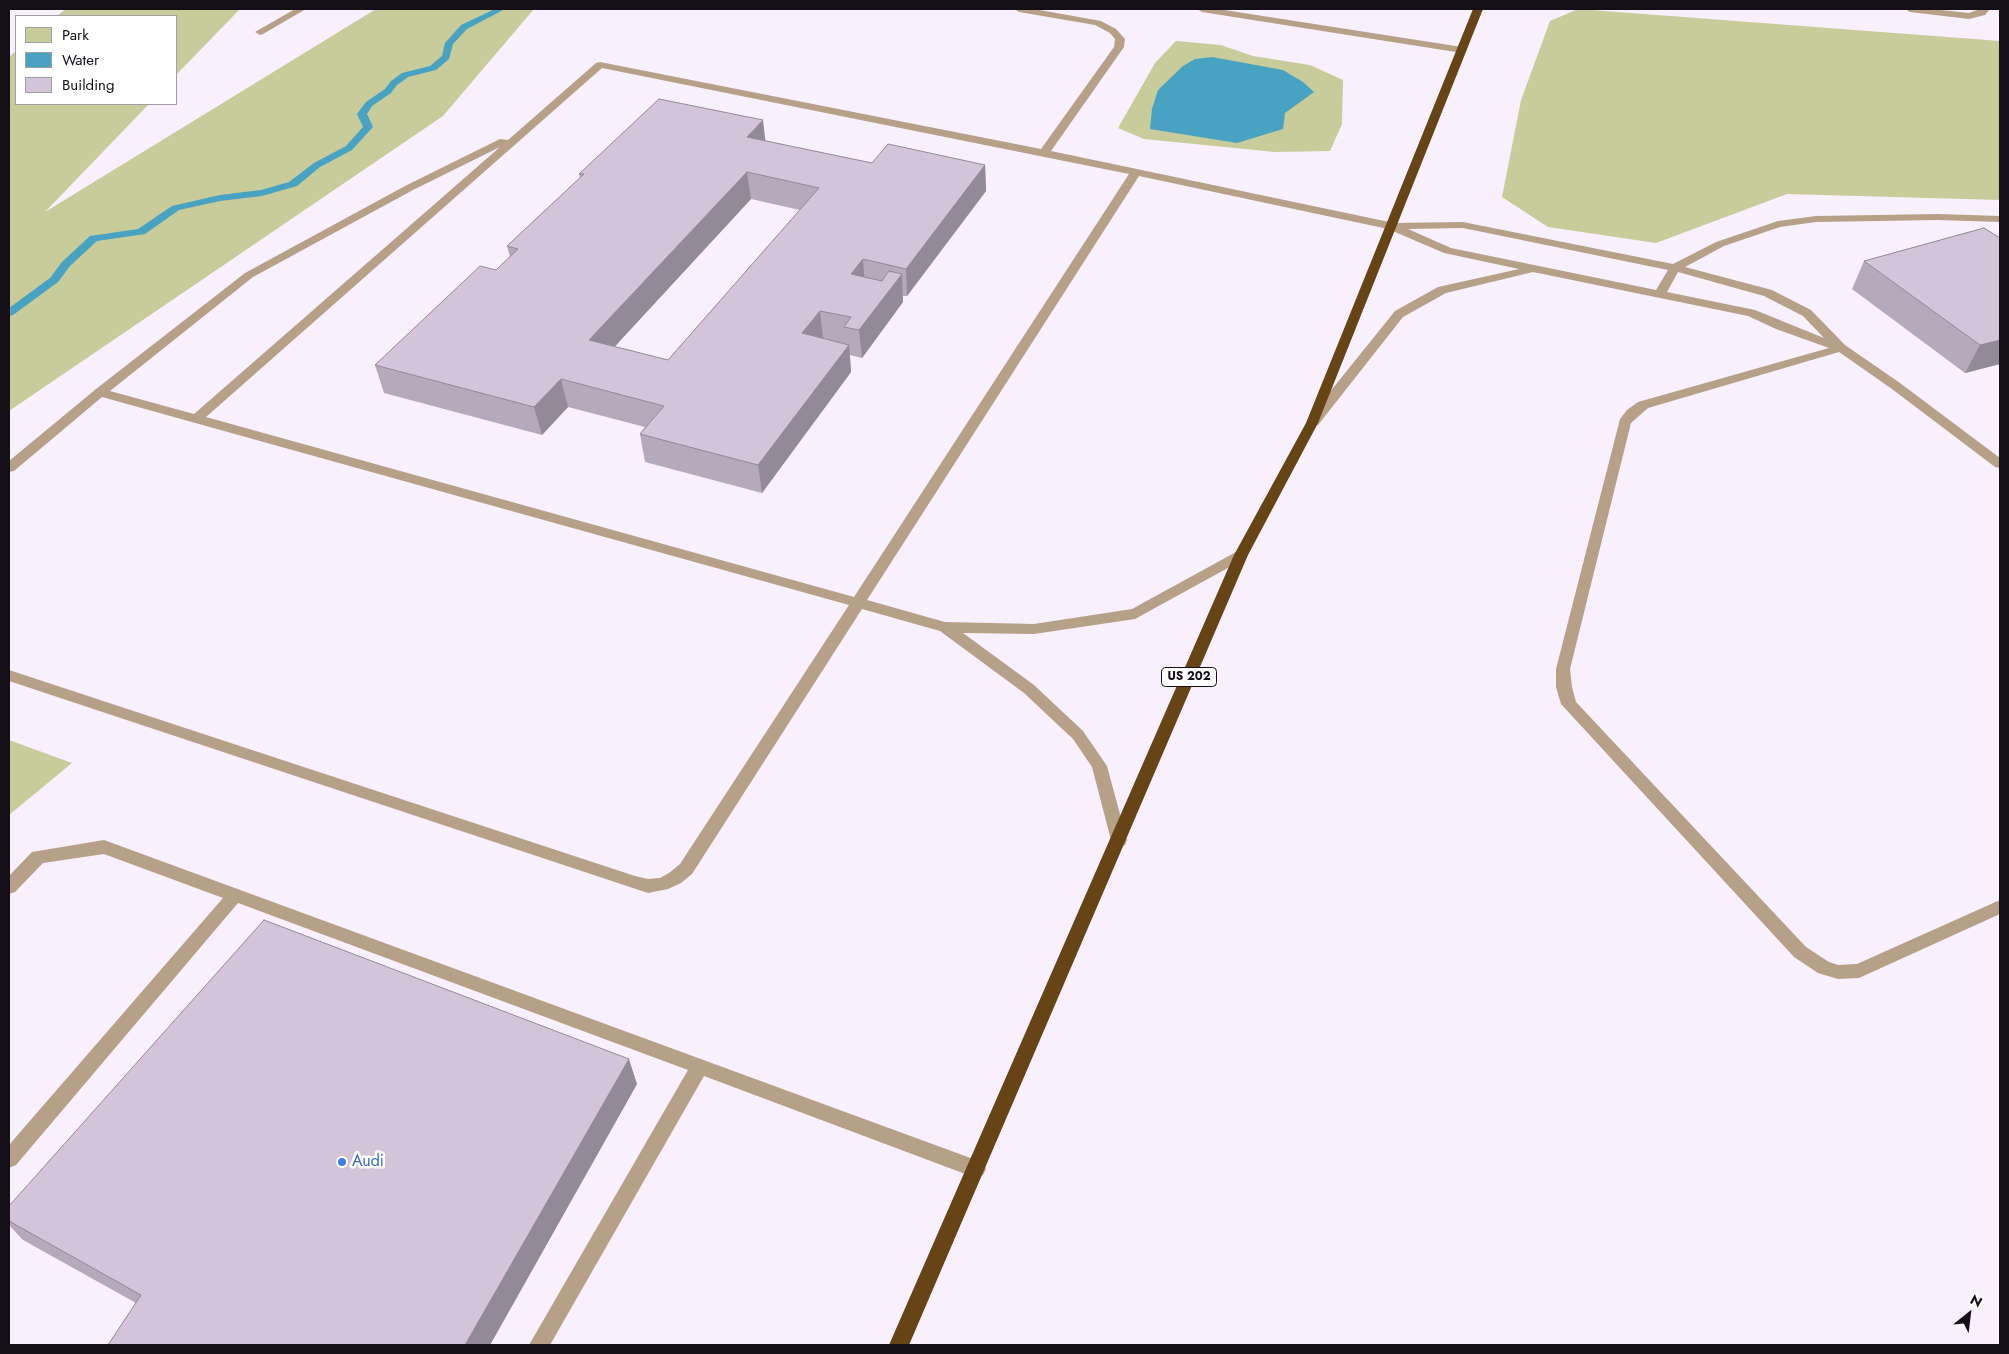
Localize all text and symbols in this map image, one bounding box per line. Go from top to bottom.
legend [15,15,178,105]
text: Park [62,24,89,46]
text: Water [62,49,99,71]
text: Building [62,74,114,96]
road number: US 202 [1162,668,1216,686]
place label: Audi [352,1152,384,1172]
marker: Audi [336,1156,348,1168]
north arrow [1944,1289,1994,1339]
text: N [1967,1289,1986,1312]

